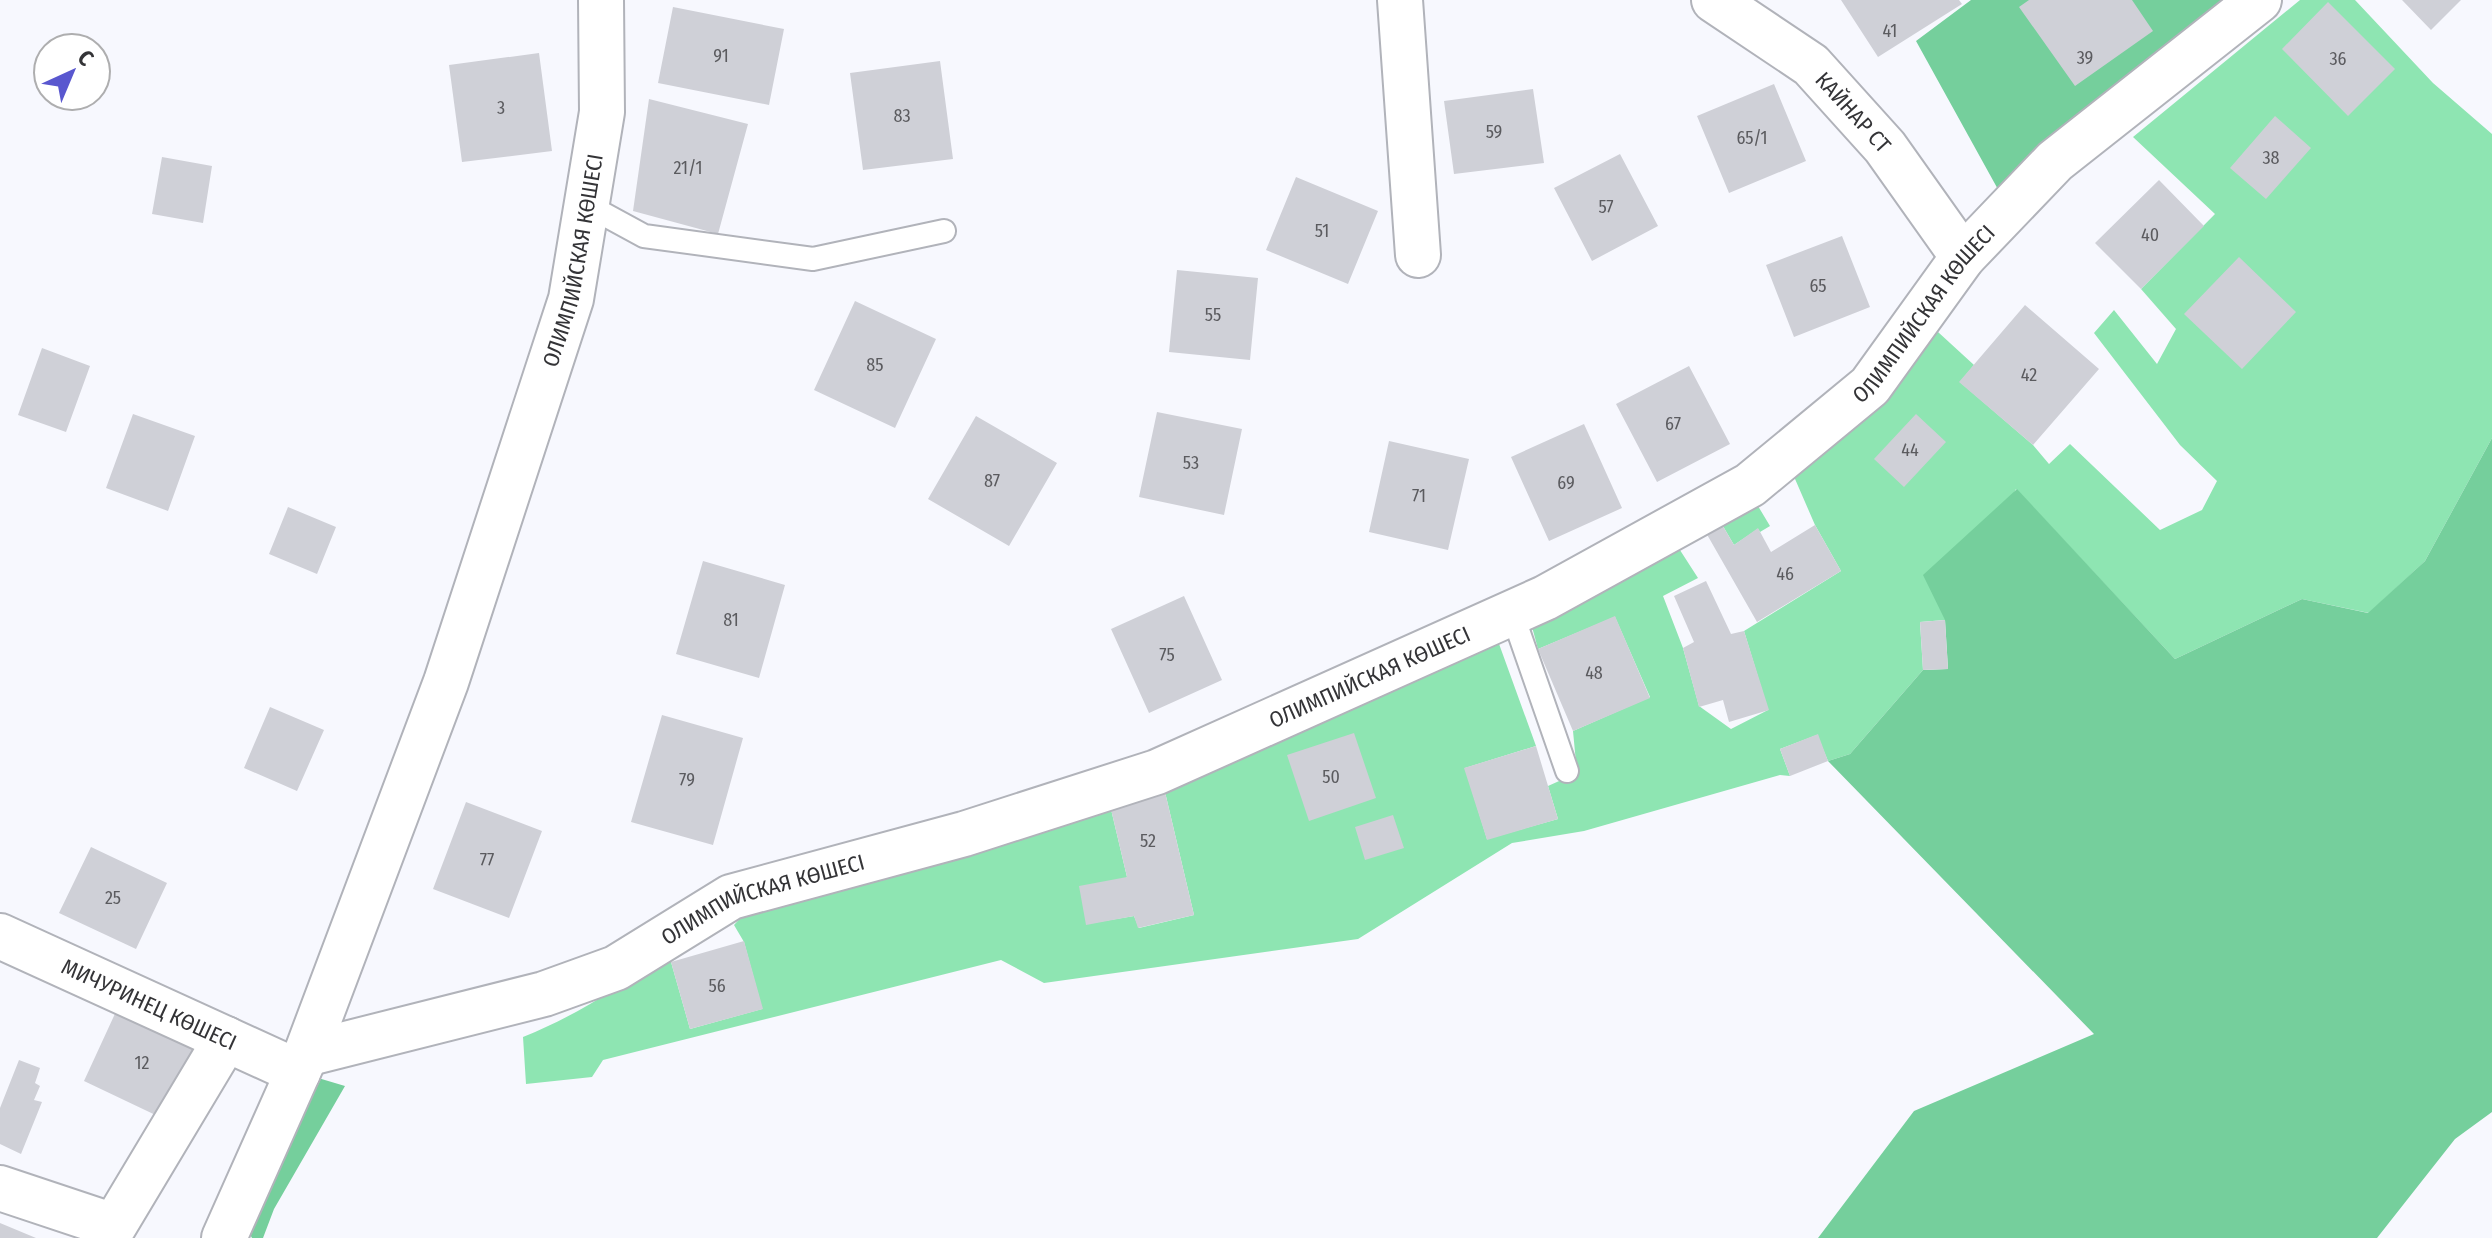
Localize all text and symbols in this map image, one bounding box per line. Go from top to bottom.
house number: 41 [1883,20,1897,42]
north arrow [32,32,112,112]
text: С [72,44,99,72]
house number: 91 [713,45,729,67]
house number: 39 [2077,47,2093,69]
house number: 36 [2329,48,2347,70]
street label: КАЙНАР СТ [1810,66,1897,159]
house number: 3 [497,97,505,119]
house number: 83 [893,105,911,127]
house number: 59 [1486,121,1502,143]
house number: 65/1 [1736,127,1768,149]
house number: 38 [2262,147,2280,169]
street label: ОЛИМПИЙСКАЯ КӨШЕСІ [537,152,609,370]
house number: 21/1 [674,157,702,179]
house number: 57 [1598,196,1614,218]
street label: ОЛИМПИЙСКАЯ КӨШЕСІ [1847,219,2001,409]
house number: 51 [1315,220,1329,242]
house number: 40 [2141,224,2159,246]
house number: 65 [1809,275,1827,297]
house number: 55 [1205,304,1221,326]
house number: 85 [866,354,884,376]
house number: 42 [2021,364,2037,386]
house number: 67 [1665,413,1681,435]
house number: 44 [1901,439,1919,461]
house number: 53 [1183,452,1199,474]
house number: 87 [984,470,1000,492]
house number: 69 [1557,472,1575,494]
house number: 71 [1412,485,1426,507]
house number: 46 [1776,563,1794,585]
house number: 81 [723,609,739,631]
street label: ОЛИМПИЙСКАЯ КӨШЕСІ [1265,620,1474,734]
house number: 75 [1159,644,1175,666]
house number: 48 [1585,662,1603,684]
house number: 50 [1322,766,1340,788]
house number: 79 [679,769,695,791]
house number: 52 [1140,830,1156,852]
house number: 77 [480,849,494,871]
street label: ОЛИМПИЙСКАЯ КӨШЕСІ [656,849,868,951]
house number: 25 [105,887,121,909]
street label: МИЧУРИНЕЦ КӨШЕСІ [57,953,241,1056]
house number: 56 [708,975,726,997]
house number: 12 [135,1052,150,1074]

